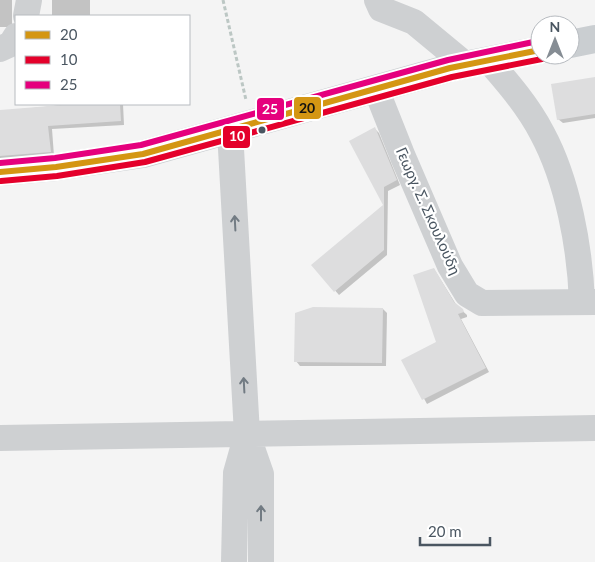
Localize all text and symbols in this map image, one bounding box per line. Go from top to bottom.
legend [15,15,190,105]
north arrow [530,15,580,65]
text: N [550,18,560,35]
text: 20 [60,25,78,43]
text: 10 [60,50,78,68]
text: 25 [60,75,77,93]
line badge: 20 [293,96,322,120]
line badge: 25 [256,97,285,121]
text: 20 [299,99,315,116]
text: 25 [262,100,278,117]
line badge: 10 [222,125,251,149]
unlabelled marker [257,125,267,135]
text: 10 [229,127,245,144]
street label: Γεωργ. Σ. Σκουλούδη [393,144,465,277]
one-way arrow [231,215,240,231]
one-way arrow [240,378,249,394]
one-way arrow [256,506,266,522]
scale bar [420,514,490,546]
text: 20 m [428,522,462,540]

